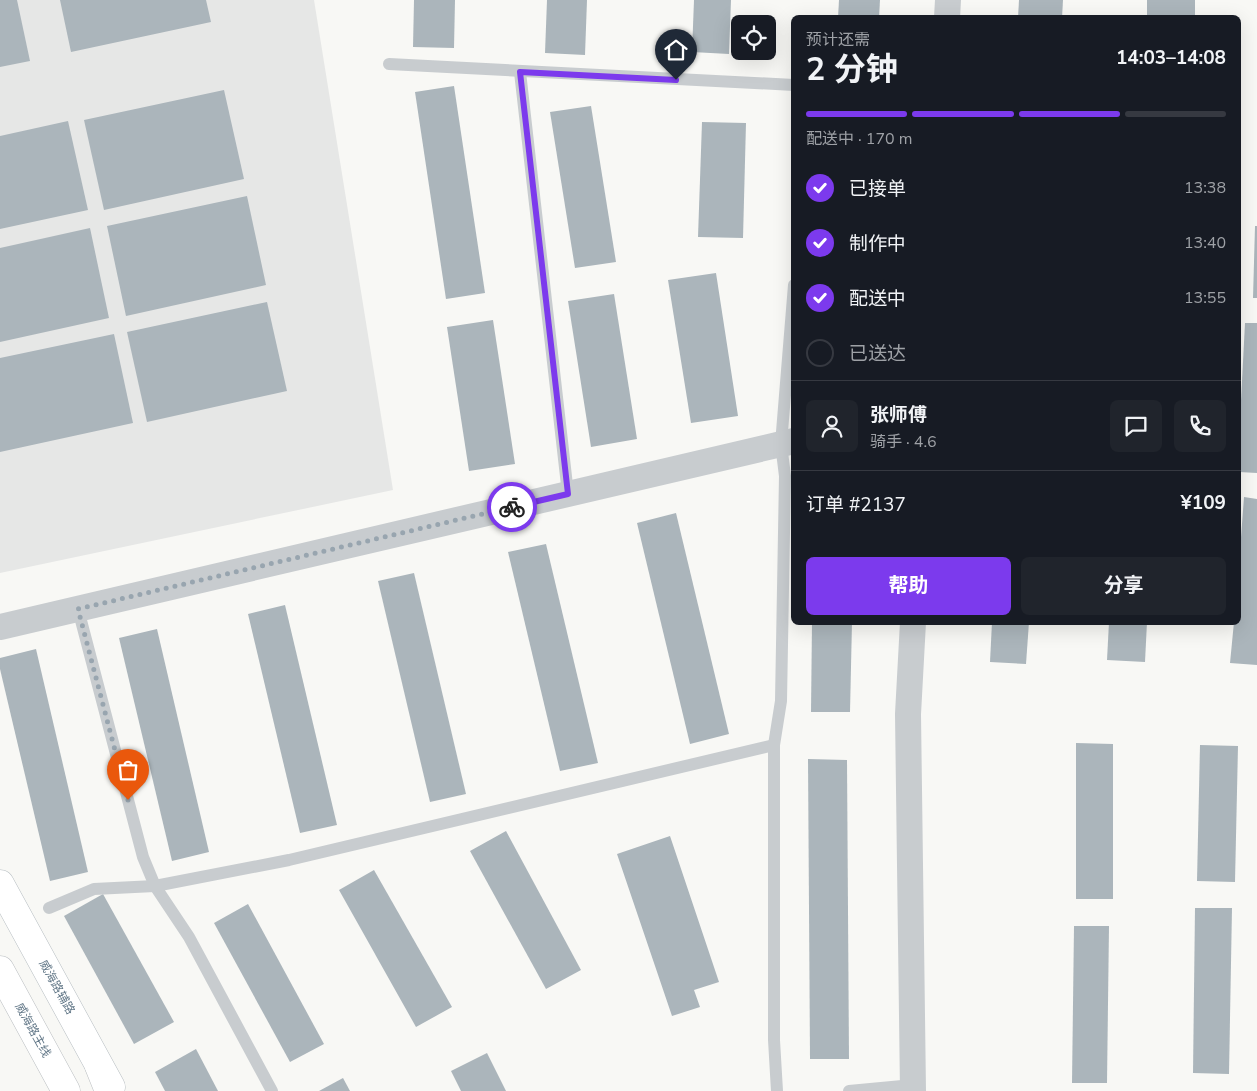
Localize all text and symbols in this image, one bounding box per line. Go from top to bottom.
map controls [731,15,776,60]
button: locate [731,15,776,60]
pin [655,29,697,80]
text: 预计还需 [806,29,870,51]
icon: home [662,36,690,64]
text: 14:03–14:08 [1116,45,1226,71]
text: 2 分钟 [806,48,898,91]
text: 配送中 · 170 m [806,128,912,150]
icon: check [806,174,834,202]
text: 已接单 [849,176,906,202]
text: 13:38 [1184,177,1226,199]
icon: check [806,229,834,257]
text: 制作中 [849,231,906,257]
text: 13:40 [1184,232,1226,254]
icon: check [806,284,834,312]
text: 配送中 [849,286,906,312]
text: 13:55 [1184,287,1226,309]
text: 已送达 [849,341,906,367]
button: person [806,400,858,452]
button: chat [1110,400,1162,452]
button: phone [1174,400,1226,452]
text: 张师傅 [870,402,927,428]
text: 骑手 · 4.6 [870,431,937,453]
courier [487,482,537,532]
text: ¥109 [1180,490,1226,516]
text: 订单 #2137 [806,492,906,518]
icon: bike [498,493,526,521]
button: 帮助 [806,557,1011,615]
button: 分享 [1021,557,1226,615]
pin [107,749,149,800]
icon: bag [114,756,142,784]
street label: 威海路辅路 [35,957,79,1017]
street label: 威海路主线 [11,1000,55,1060]

